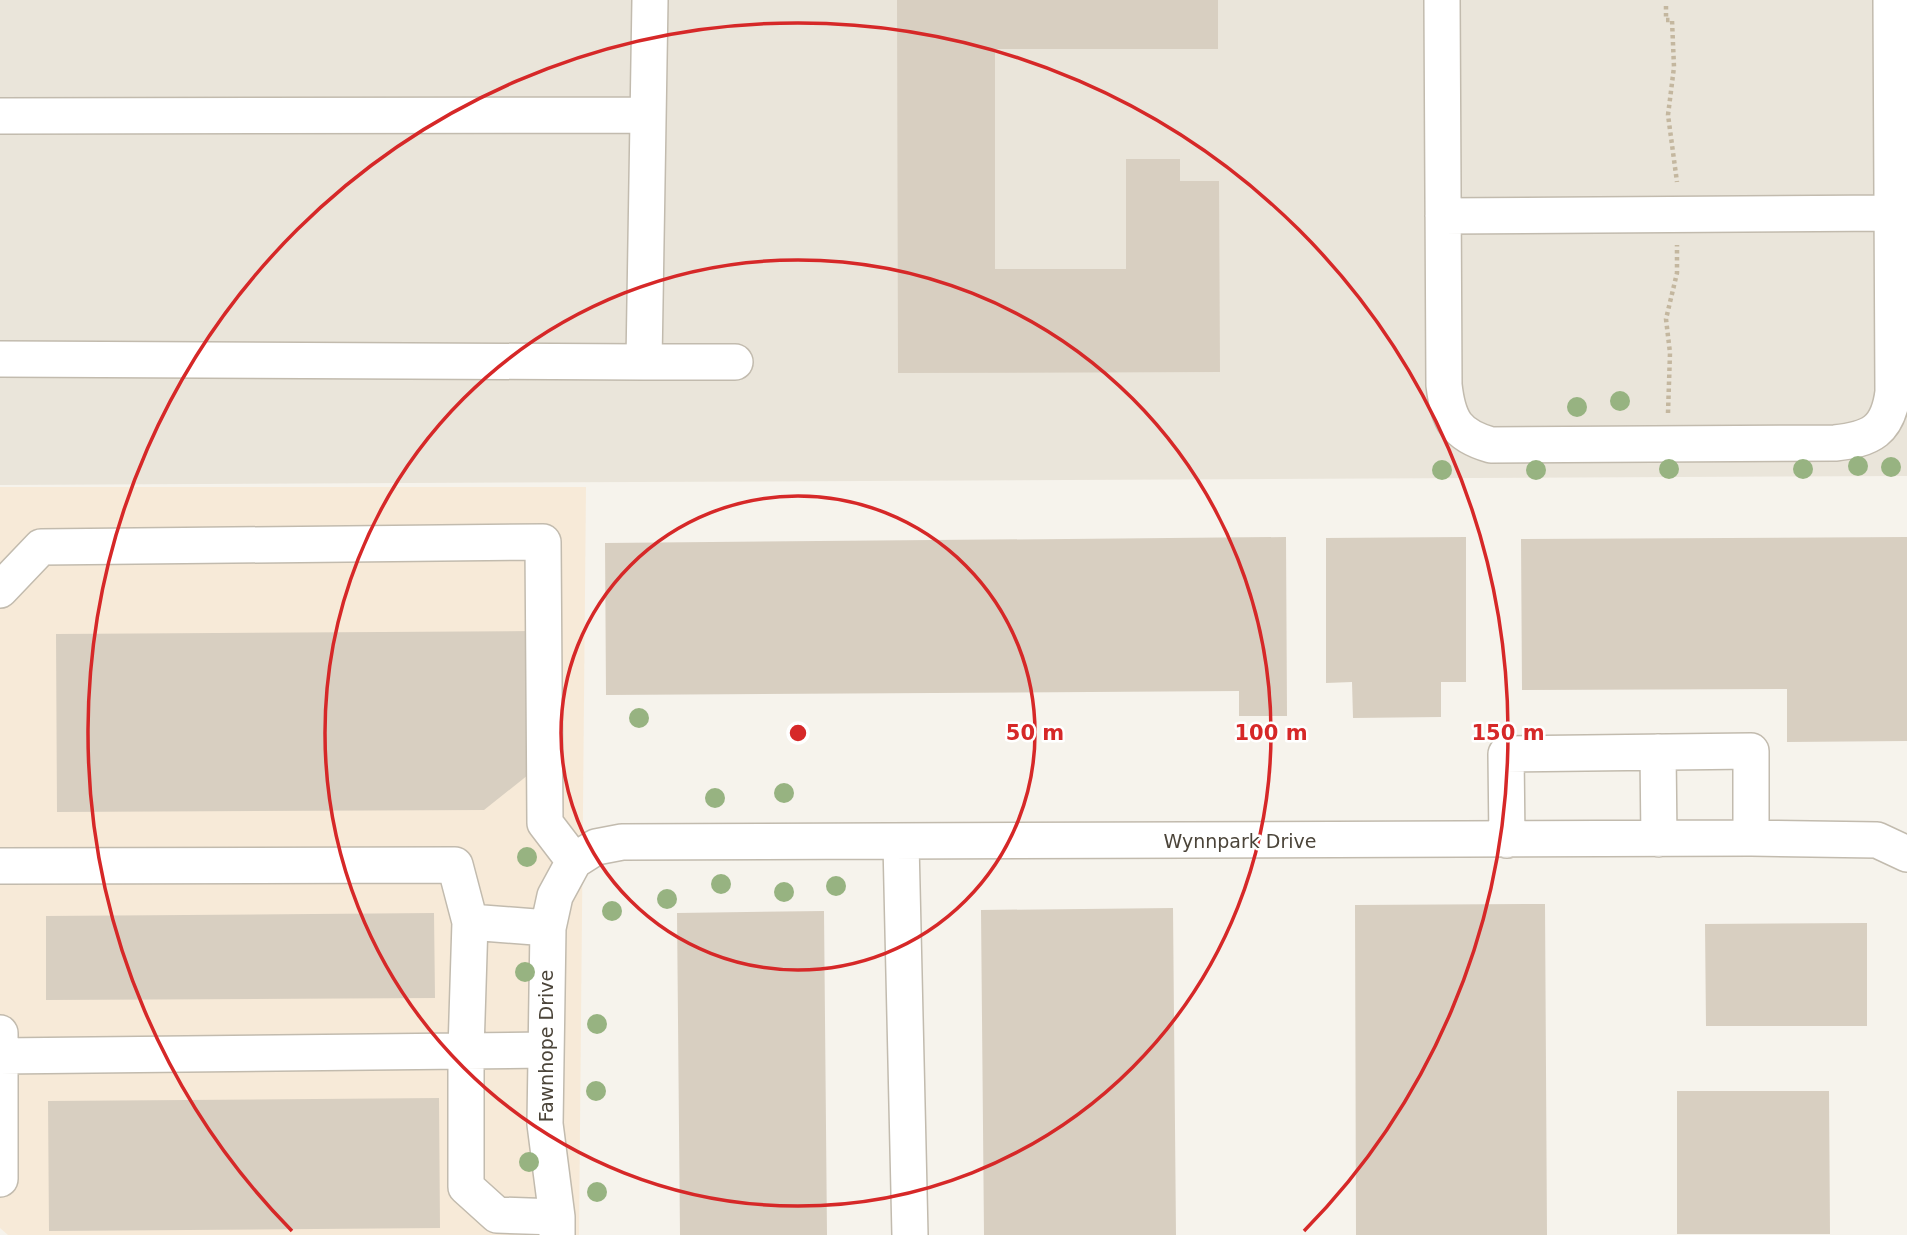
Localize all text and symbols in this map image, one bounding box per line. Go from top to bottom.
centre of rings [786,721,810,745]
text: 50 m [1006,721,1064,745]
text: 100 m [1234,721,1308,745]
text: 150 m [1471,721,1545,745]
street label: Wynnpark Drive [1164,830,1317,852]
street label: Fawnhope Drive [535,970,557,1122]

